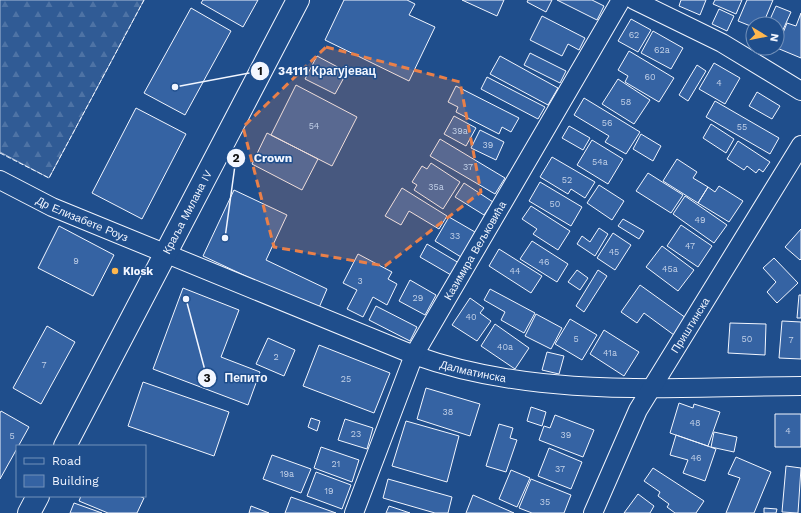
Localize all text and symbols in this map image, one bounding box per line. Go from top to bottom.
north arrow [745,16,785,56]
house number: 62 [629,30,639,40]
text: N [767,33,781,43]
house number: 62a [654,45,670,55]
callout: 34111 Крагујевац [250,59,384,83]
text: 1 [257,64,263,78]
text: 34111 Крагујевац [278,64,377,78]
house number: 60 [644,72,656,82]
house number: 4 [716,78,722,88]
house number: 58 [621,97,631,107]
house number: 56 [602,118,612,128]
house number: 54 [309,121,320,131]
house number: 55 [737,122,747,132]
house number: 39a [452,126,468,136]
house number: 39 [483,140,493,150]
callout: Crown [226,146,301,170]
text: 2 [232,151,240,165]
text: Crown [254,151,292,165]
house number: 54a [592,157,608,167]
house number: 37 [463,162,473,172]
street label: Краља Милана IV [160,168,214,256]
house number: 52 [562,175,572,185]
house number: 35a [428,182,444,192]
street label: Др Елизабете Роуз [34,193,130,244]
street label: Казимира Вељковића [441,198,509,302]
house number: 50 [550,199,561,209]
house number: 49 [694,215,706,225]
house number: 33 [450,231,460,241]
house number: 47 [685,241,695,251]
house number: 45 [609,247,619,257]
house number: 9 [73,256,79,266]
house number: 46 [539,257,549,267]
house number: 45a [662,264,678,274]
place label: Kiosk [123,265,153,278]
marker: Kiosk [110,266,120,276]
house number: 44 [510,266,521,276]
house number: 3 [357,276,363,286]
house number: 29 [413,293,423,303]
street label: Приштинска [668,294,713,355]
house number: 40 [465,312,477,322]
house number: 5 [573,334,579,344]
house number: 50 [742,334,753,344]
house number: 7 [788,335,794,345]
house number: 40a [497,342,513,352]
house number: 41a [603,348,617,358]
house number: 2 [273,352,279,362]
street label: Далматинска [438,357,508,385]
house number: 7 [41,360,47,370]
callout: Пепито [197,366,276,390]
text: 3 [203,371,211,385]
text: Пепито [225,371,267,385]
house number: 25 [341,374,351,384]
house number: 38 [443,407,453,417]
house number: 48 [689,418,701,428]
house number: 4 [785,426,791,436]
house number: 23 [351,429,361,439]
house number: 39 [561,430,571,440]
house number: 5 [9,431,15,441]
legend [16,445,146,497]
house number: 46 [691,453,701,463]
text: Road [52,454,81,468]
house number: 21 [332,459,340,469]
house number: 37 [555,464,565,474]
house number: 19a [280,469,294,479]
text: Building [52,474,99,488]
house number: 19 [324,486,334,496]
house number: 35 [540,497,550,507]

